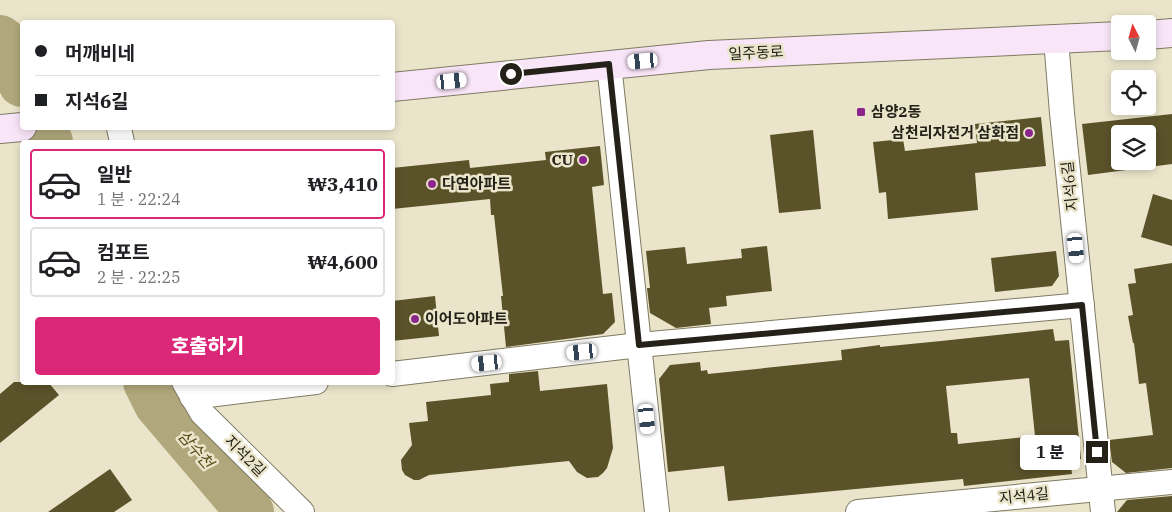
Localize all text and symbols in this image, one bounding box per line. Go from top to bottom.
north arrow [1111,15,1156,60]
map controls [1111,15,1156,170]
text: 머깨비네 [65,41,135,65]
street label: 일주동로 [728,42,784,63]
car [627,52,658,70]
route start [500,63,522,85]
button: locate [1111,70,1156,115]
car [436,72,467,90]
text: 지석6길 [65,89,129,113]
place label: 삼양2동 [871,102,922,121]
marker: 삼양2동 [855,106,867,118]
place label: 삼천리자전거 삼화점 [891,123,1019,142]
button: layers [1111,125,1156,170]
marker: 삼천리자전거 삼화점 [1023,127,1035,139]
place label: CU [551,150,573,169]
marker: CU [577,154,589,166]
street label: 지석6길 [1057,160,1082,212]
icon: car [37,162,82,207]
text: 일반 [97,162,132,186]
text: ₩3,410 [308,172,378,196]
place label: 다연아파트 [442,174,511,193]
marker: 다연아파트 [426,178,438,190]
text: 1 분 · 22:24 [97,189,181,209]
car [1066,232,1085,264]
icon: car [37,240,82,285]
text: 컴포트 [97,240,149,264]
text: ₩4,600 [308,250,378,274]
text: 2 분 · 22:25 [97,267,181,287]
place label: 이어도아파트 [425,309,508,328]
marker: 이어도아파트 [409,313,421,325]
button: 호출하기 [35,317,380,375]
car [566,343,597,361]
car [471,354,502,372]
car [637,403,656,435]
water label: 삼수천 [174,426,220,474]
street label: 지석2길 [221,431,270,480]
callout: 1 분 [1020,434,1080,470]
route end [1086,441,1108,463]
text: 1 분 [1036,442,1064,462]
street label: 지석4길 [998,483,1050,508]

